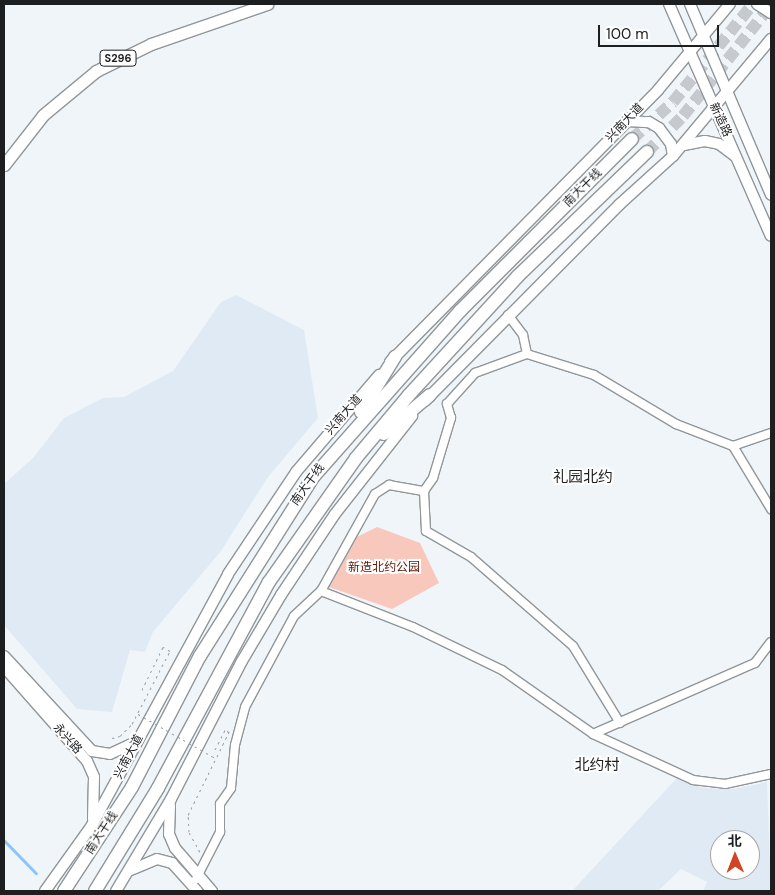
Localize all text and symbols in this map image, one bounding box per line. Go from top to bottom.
scale bar [600,15,721,47]
text: 100 m [606,24,649,44]
road number: S296 [99,49,137,66]
street label: 兴南大道 [603,101,647,145]
street label: 新造路 [706,101,734,139]
street label: 南大干线 [561,166,605,210]
street label: 兴南大道 [323,392,365,438]
street label: 南大干线 [288,461,328,509]
district label: 礼园北约 [553,469,613,487]
park label: 新造北约公园 [348,561,420,575]
street label: 永兴路 [50,721,84,757]
street label: 兴南大道 [111,732,147,782]
district label: 北约村 [575,757,619,775]
street label: 南大干线 [83,809,121,857]
north arrow [710,830,760,880]
text: 北 [728,832,742,850]

